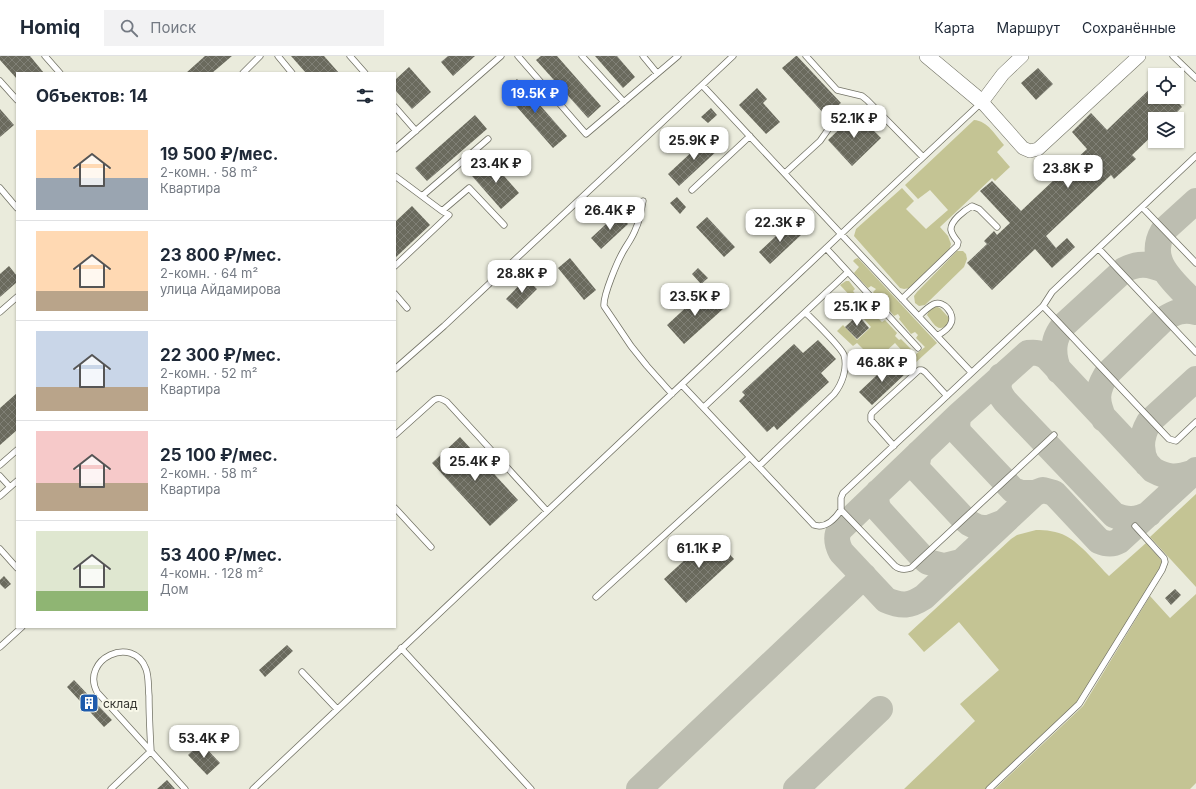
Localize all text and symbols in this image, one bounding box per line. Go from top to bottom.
search box [104,10,384,46]
text: Homiq [20,16,80,39]
icon: search [118,17,140,39]
text: Поиск [150,18,196,37]
text: Карта [934,19,975,36]
text: Маршрут [997,19,1060,36]
text: Сохранённые [1082,19,1176,36]
map controls [1148,68,1184,148]
button: locate [1148,68,1184,104]
pin: 19.5K ₽ [498,80,572,114]
icon: filters [354,85,376,107]
text: 19.5K ₽ [511,85,559,101]
text: Объектов: 14 [36,86,148,106]
pin: 52.1K ₽ [817,105,891,139]
text: 52.1K ₽ [830,110,878,126]
button: layers [1148,112,1184,148]
pin: 25.9K ₽ [657,127,731,161]
text: 25.9K ₽ [669,132,719,148]
text: 19 500 ₽/мес. [160,144,278,164]
icon: home [68,146,116,194]
pin: 23.4K ₽ [459,150,533,184]
text: 23.4K ₽ [470,155,522,171]
pin: 23.8K ₽ [1031,155,1105,189]
text: 23.8K ₽ [1043,160,1093,176]
text: 2-комн. · 58 m² [160,164,258,180]
text: Квартира [160,180,221,196]
pin: 26.4K ₽ [573,197,647,231]
text: 26.4K ₽ [584,202,636,218]
pin: 22.3K ₽ [743,209,817,243]
text: 22.3K ₽ [755,214,805,230]
text: 23 800 ₽/мес. [160,245,282,265]
icon: home [68,247,116,295]
pin: 28.8K ₽ [485,260,559,294]
text: 2-комн. · 64 m² [160,265,258,281]
text: 28.8K ₽ [497,265,547,281]
text: улица Айдамирова [160,281,281,297]
pin: 23.5K ₽ [658,283,732,317]
text: 23.5K ₽ [670,288,720,304]
pin: 25.1K ₽ [820,293,894,327]
text: 25.1K ₽ [833,298,881,314]
text: 22 300 ₽/мес. [160,345,282,365]
icon: home [68,347,116,395]
pin: 46.8K ₽ [845,349,919,383]
text: 46.8K ₽ [856,354,908,370]
text: 2-комн. · 52 m² [160,365,258,381]
text: Квартира [160,381,221,397]
text: 25 100 ₽/мес. [160,445,278,465]
icon: home [68,447,116,495]
pin: 25.4K ₽ [438,448,512,482]
text: 25.4K ₽ [449,453,501,469]
text: 2-комн. · 58 m² [160,465,258,481]
text: Квартира [160,481,221,497]
pin: 61.1K ₽ [662,535,736,569]
text: 61.1K ₽ [677,540,721,556]
text: 53 400 ₽/мес. [160,545,282,565]
icon: home [68,547,116,595]
text: 4-комн. · 128 m² [160,565,263,581]
text: Дом [160,581,188,597]
building icon: склад [78,692,100,714]
place label: склад [103,696,138,711]
pin: 53.4K ₽ [167,725,241,759]
text: 53.4K ₽ [178,730,230,746]

